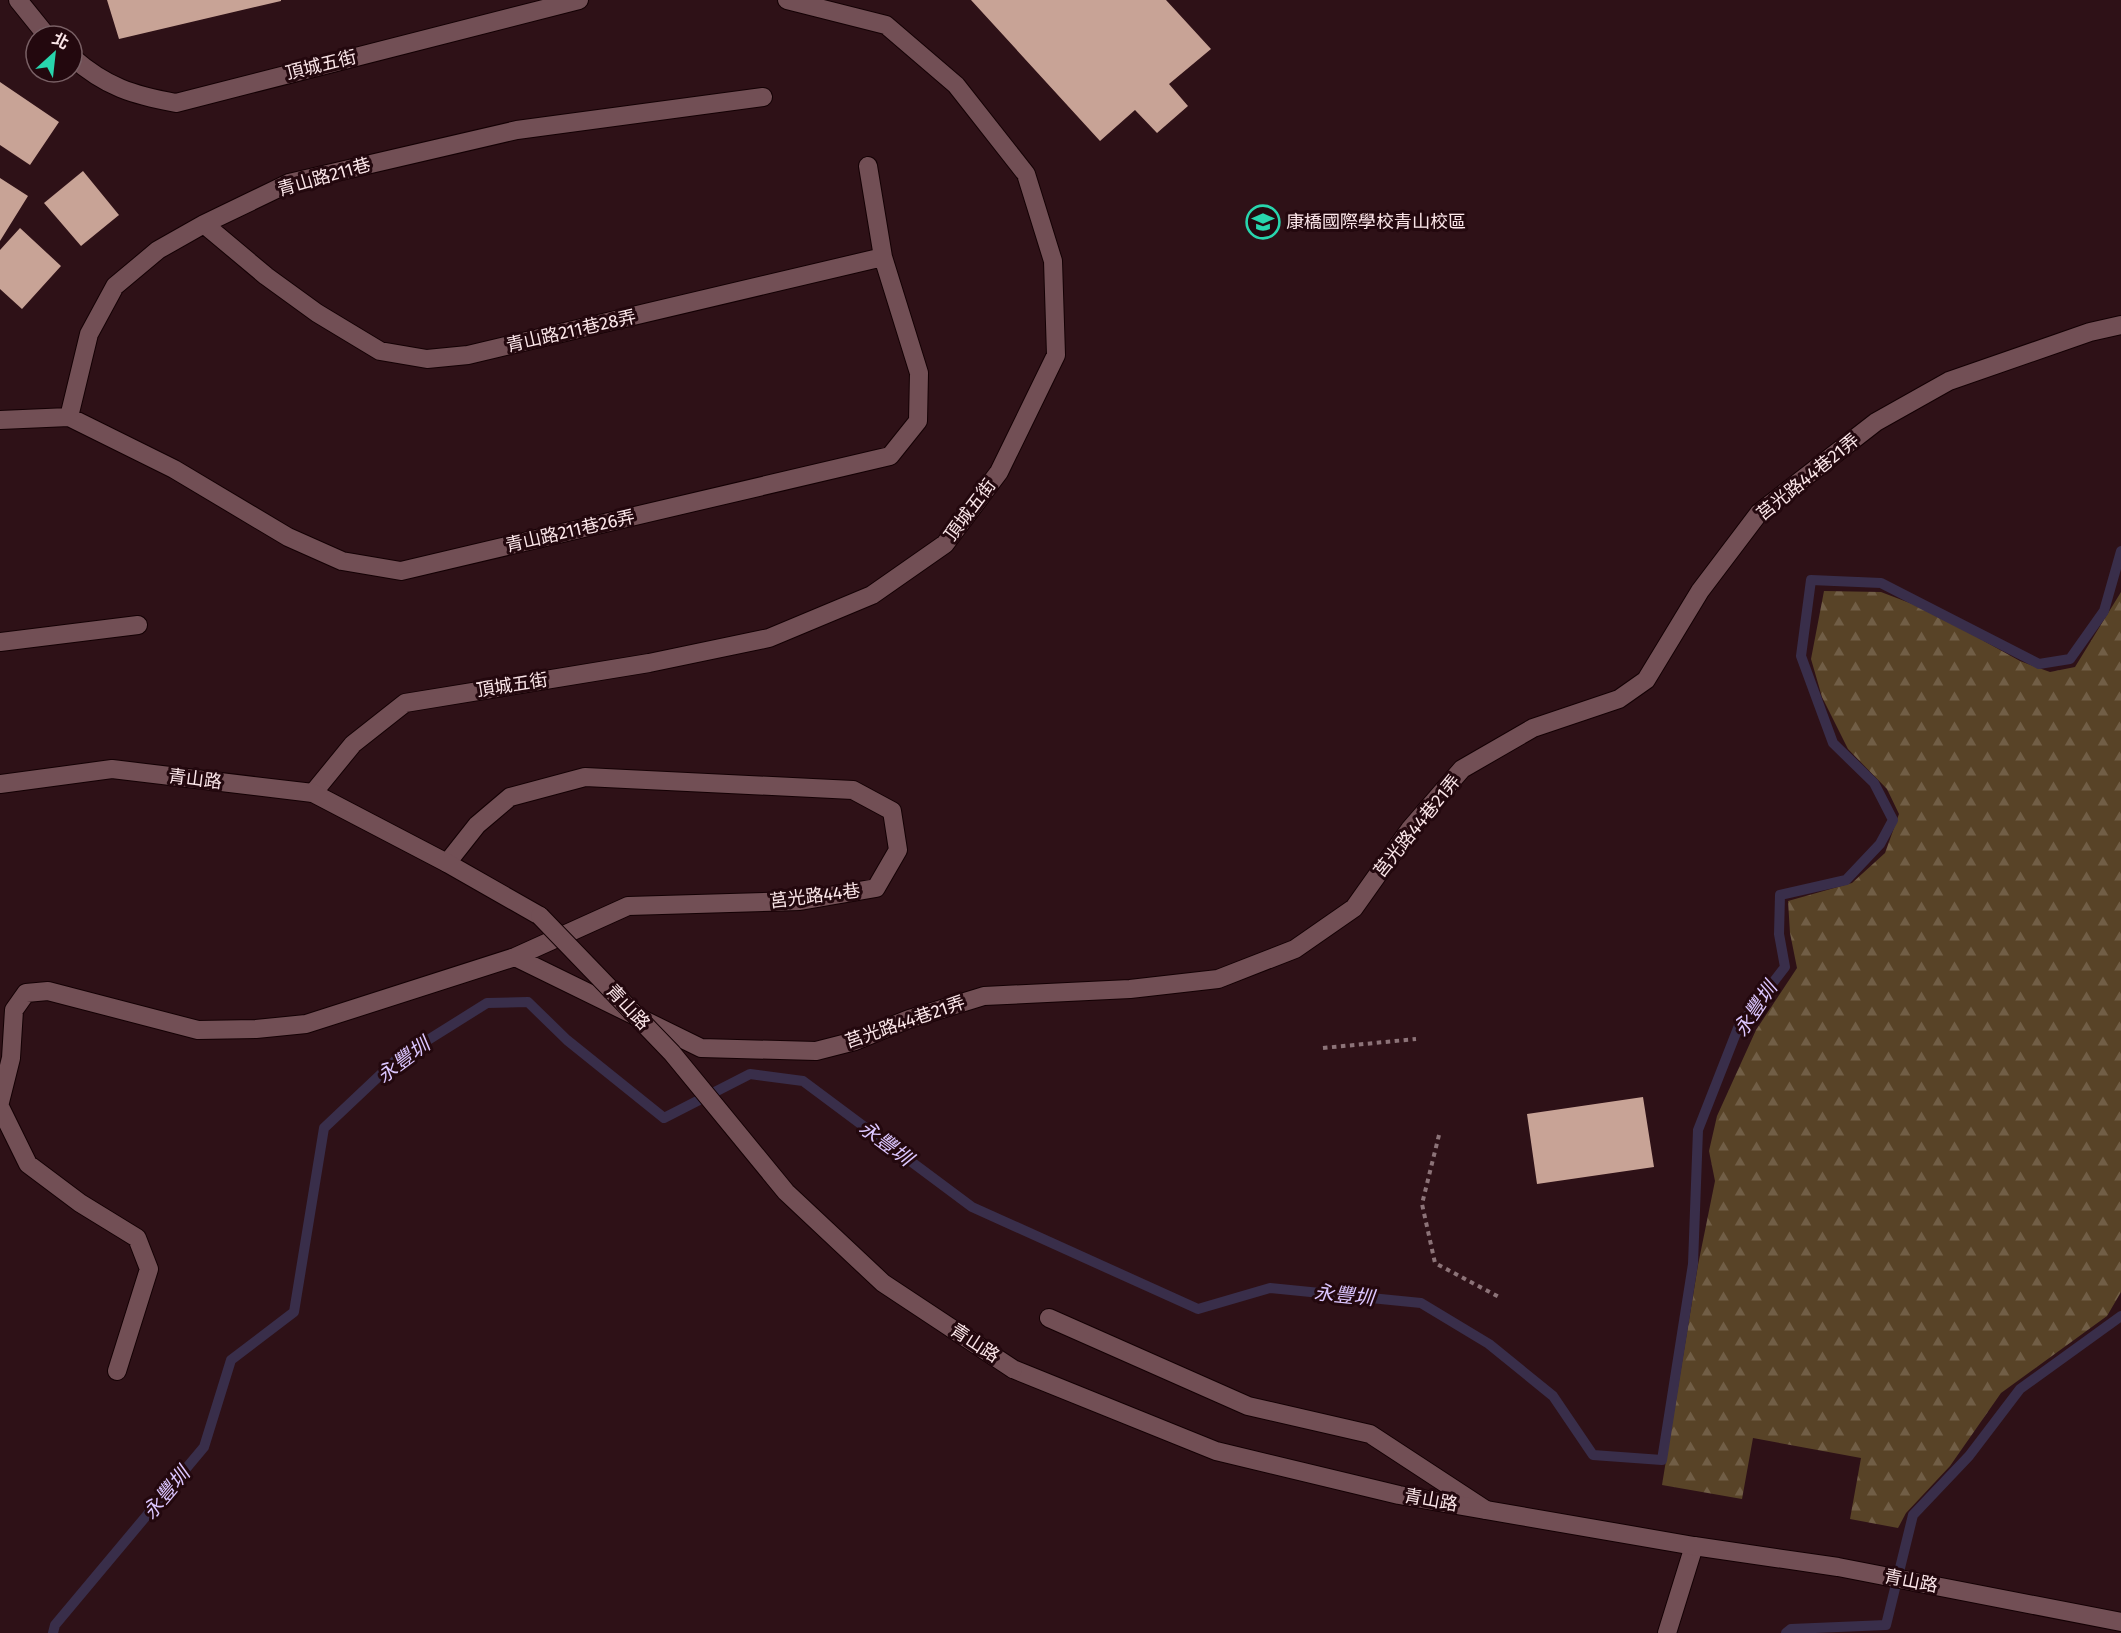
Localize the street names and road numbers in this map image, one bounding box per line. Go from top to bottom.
street label: 頂城五街 [283,46,359,84]
street label: 青山路211巷 [275,153,373,201]
street label: 青山路211巷28弄 [504,305,638,357]
street label: 莒光路44巷21弄 [1752,429,1864,525]
street label: 頂城五街 [940,475,1000,545]
street label: 青山路211巷26弄 [503,505,637,557]
street label: 頂城五街 [475,669,549,701]
street label: 青山路 [167,765,223,793]
street label: 莒光路44巷21弄 [1369,770,1465,882]
street label: 莒光路44巷 [768,880,862,912]
street label: 青山路 [602,980,654,1034]
street label: 莒光路44巷21弄 [842,991,968,1053]
street label: 青山路 [946,1319,1004,1367]
street label: 青山路 [1403,1484,1459,1516]
street label: 青山路 [1882,1565,1940,1597]

